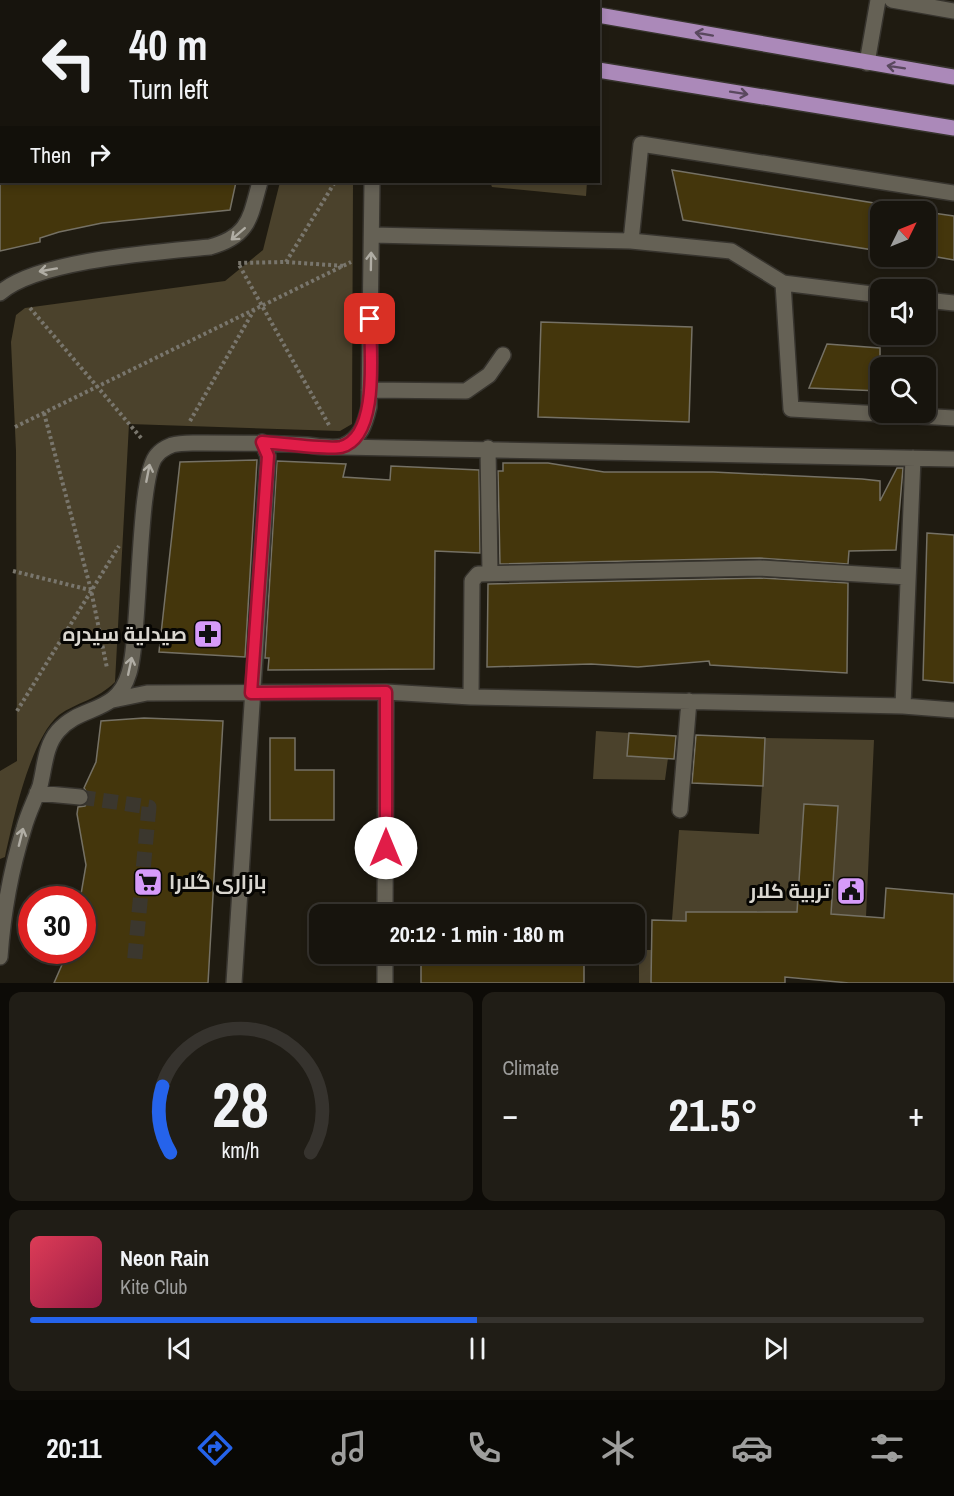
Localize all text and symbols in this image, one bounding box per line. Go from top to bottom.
text: 40 m [129,17,208,73]
icon: left [30,24,108,102]
one-way arrow [695,28,714,39]
one-way arrow [887,62,907,73]
text: Turn left [129,71,208,107]
one-way arrow [729,87,749,98]
icon: right [83,138,116,171]
text: Then [30,140,71,170]
north arrow [870,201,936,267]
map controls [870,201,936,423]
one-way arrow [230,227,245,241]
one-way arrow [365,252,377,272]
one-way arrow [39,265,58,276]
button: sound [870,279,936,345]
pin [344,293,395,344]
icon: arrive [353,302,386,335]
button: search [870,357,936,423]
one-way arrow [143,463,155,482]
pharmacy icon: صيدلية سيدره [192,618,224,650]
place label: صيدلية سيدره [63,620,187,647]
one-way arrow [125,657,136,677]
position arrow [354,816,418,880]
one-way arrow [16,828,28,847]
supermarket icon: بازاری گلارا [132,866,164,898]
place label: بازاری گلارا [169,868,266,895]
public building icon: تربية كلار [835,875,867,907]
place label: تربية كلار [749,877,831,904]
speed limit sign: 30 [18,886,96,964]
text: 20:12 · 1 min · 180 m [390,919,564,949]
text: Climate [503,1054,559,1081]
text: 28 [212,1062,269,1146]
text: 21.5° [668,1084,758,1145]
text: − [503,1092,518,1136]
text: + [908,1092,924,1136]
text: km/h [222,1137,260,1166]
text: Neon Rain [120,1243,209,1273]
text: Kite Club [120,1273,187,1300]
icon: previous [163,1332,196,1365]
icon: pause [461,1332,494,1365]
icon: next [759,1332,792,1365]
icon: directions [194,1427,236,1469]
icon: music [328,1427,370,1469]
icon: phone [463,1427,505,1469]
icon: climate [597,1427,639,1469]
icon: car [731,1427,773,1469]
icon: filters [866,1427,908,1469]
text: 20:11 [46,1430,102,1466]

